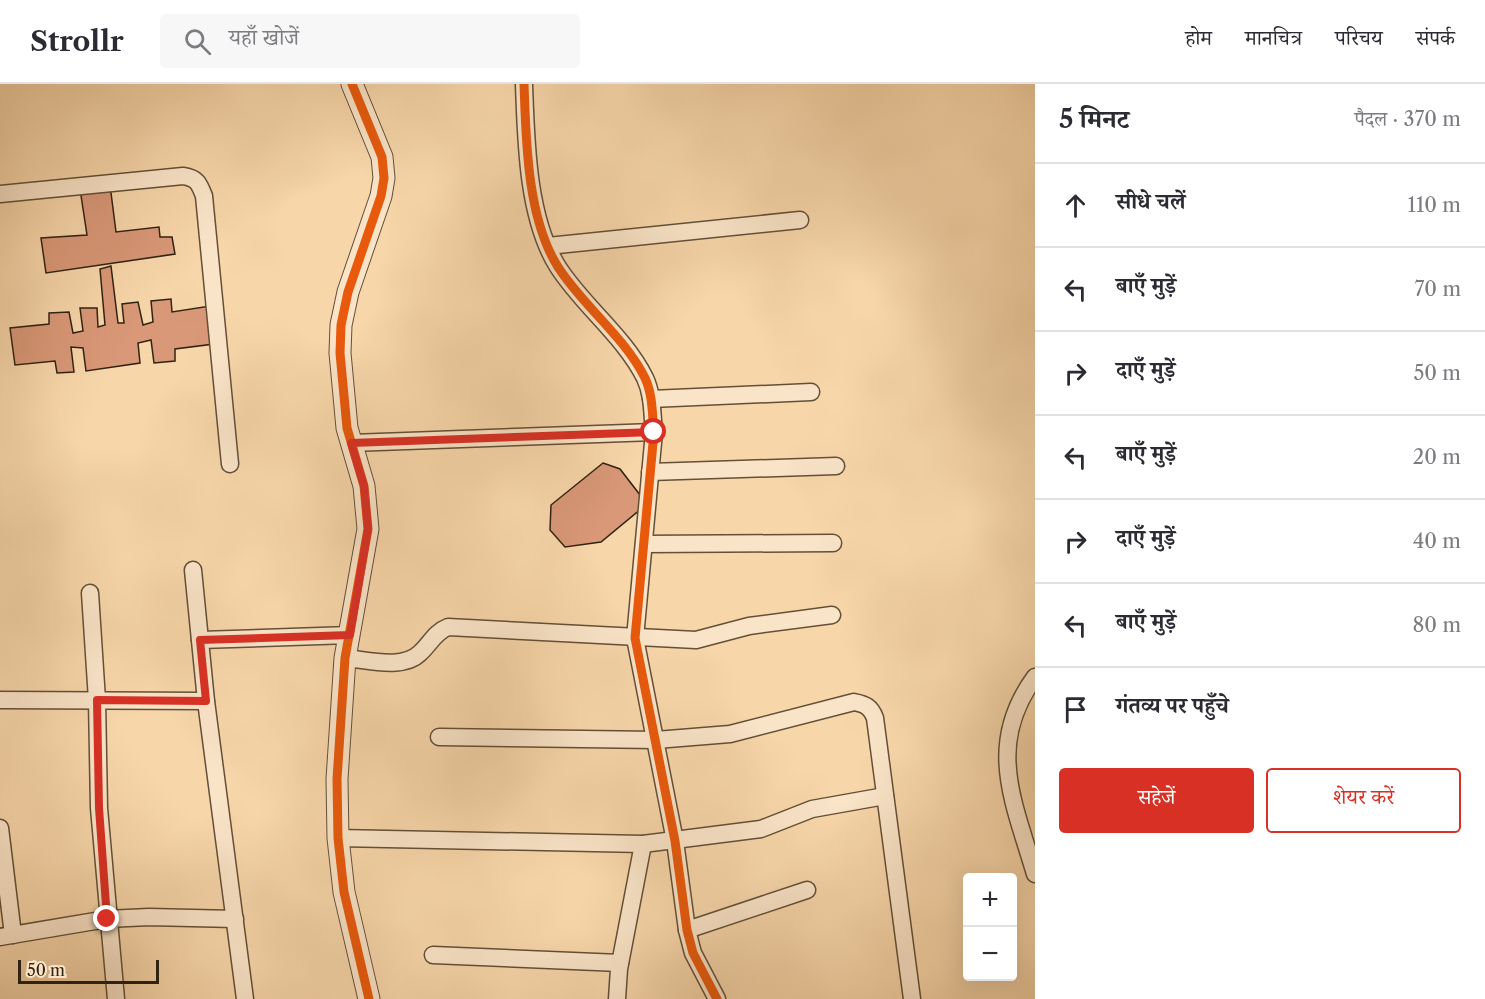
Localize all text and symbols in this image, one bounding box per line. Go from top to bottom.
search box [160,14,580,68]
text: Strollr [30,24,124,58]
text: यहाँ खोजें [229,24,299,51]
icon: search [181,25,214,58]
text: होम [1185,25,1212,50]
text: मानचित्र [1245,25,1302,50]
text: परिचय [1335,25,1383,50]
text: संपर्क [1416,25,1455,50]
text: 5 मिनट [1059,103,1129,135]
text: पैदल · 370 m [1355,107,1461,131]
text: सीधे चलें [1116,188,1185,215]
icon: ahead [1059,189,1092,222]
text: 110 m [1408,193,1461,217]
text: बाएँ मुड़ें [1116,272,1176,299]
icon: left [1059,273,1092,306]
text: 70 m [1415,277,1461,301]
text: दाएँ मुड़ें [1116,356,1175,383]
icon: right [1059,357,1092,390]
text: 50 m [1414,361,1461,385]
route start [640,418,666,444]
text: बाएँ मुड़ें [1116,440,1176,467]
icon: left [1059,441,1092,474]
text: 20 m [1413,445,1461,469]
text: दाएँ मुड़ें [1116,524,1175,551]
icon: right [1059,525,1092,558]
text: 40 m [1413,529,1461,553]
text: बाएँ मुड़ें [1116,608,1176,635]
icon: left [1059,609,1092,642]
text: 80 m [1413,613,1461,637]
text: गंतव्य पर पहुँचे [1116,692,1229,719]
icon: arrive [1059,693,1092,726]
button: सहेजें [1059,768,1254,833]
button: शेयर करें [1266,768,1461,833]
map controls [963,873,1017,981]
button: + [963,873,1017,927]
route end [93,905,119,931]
button: − [963,927,1017,981]
scale bar [18,957,159,984]
text: 50 m [27,960,65,980]

